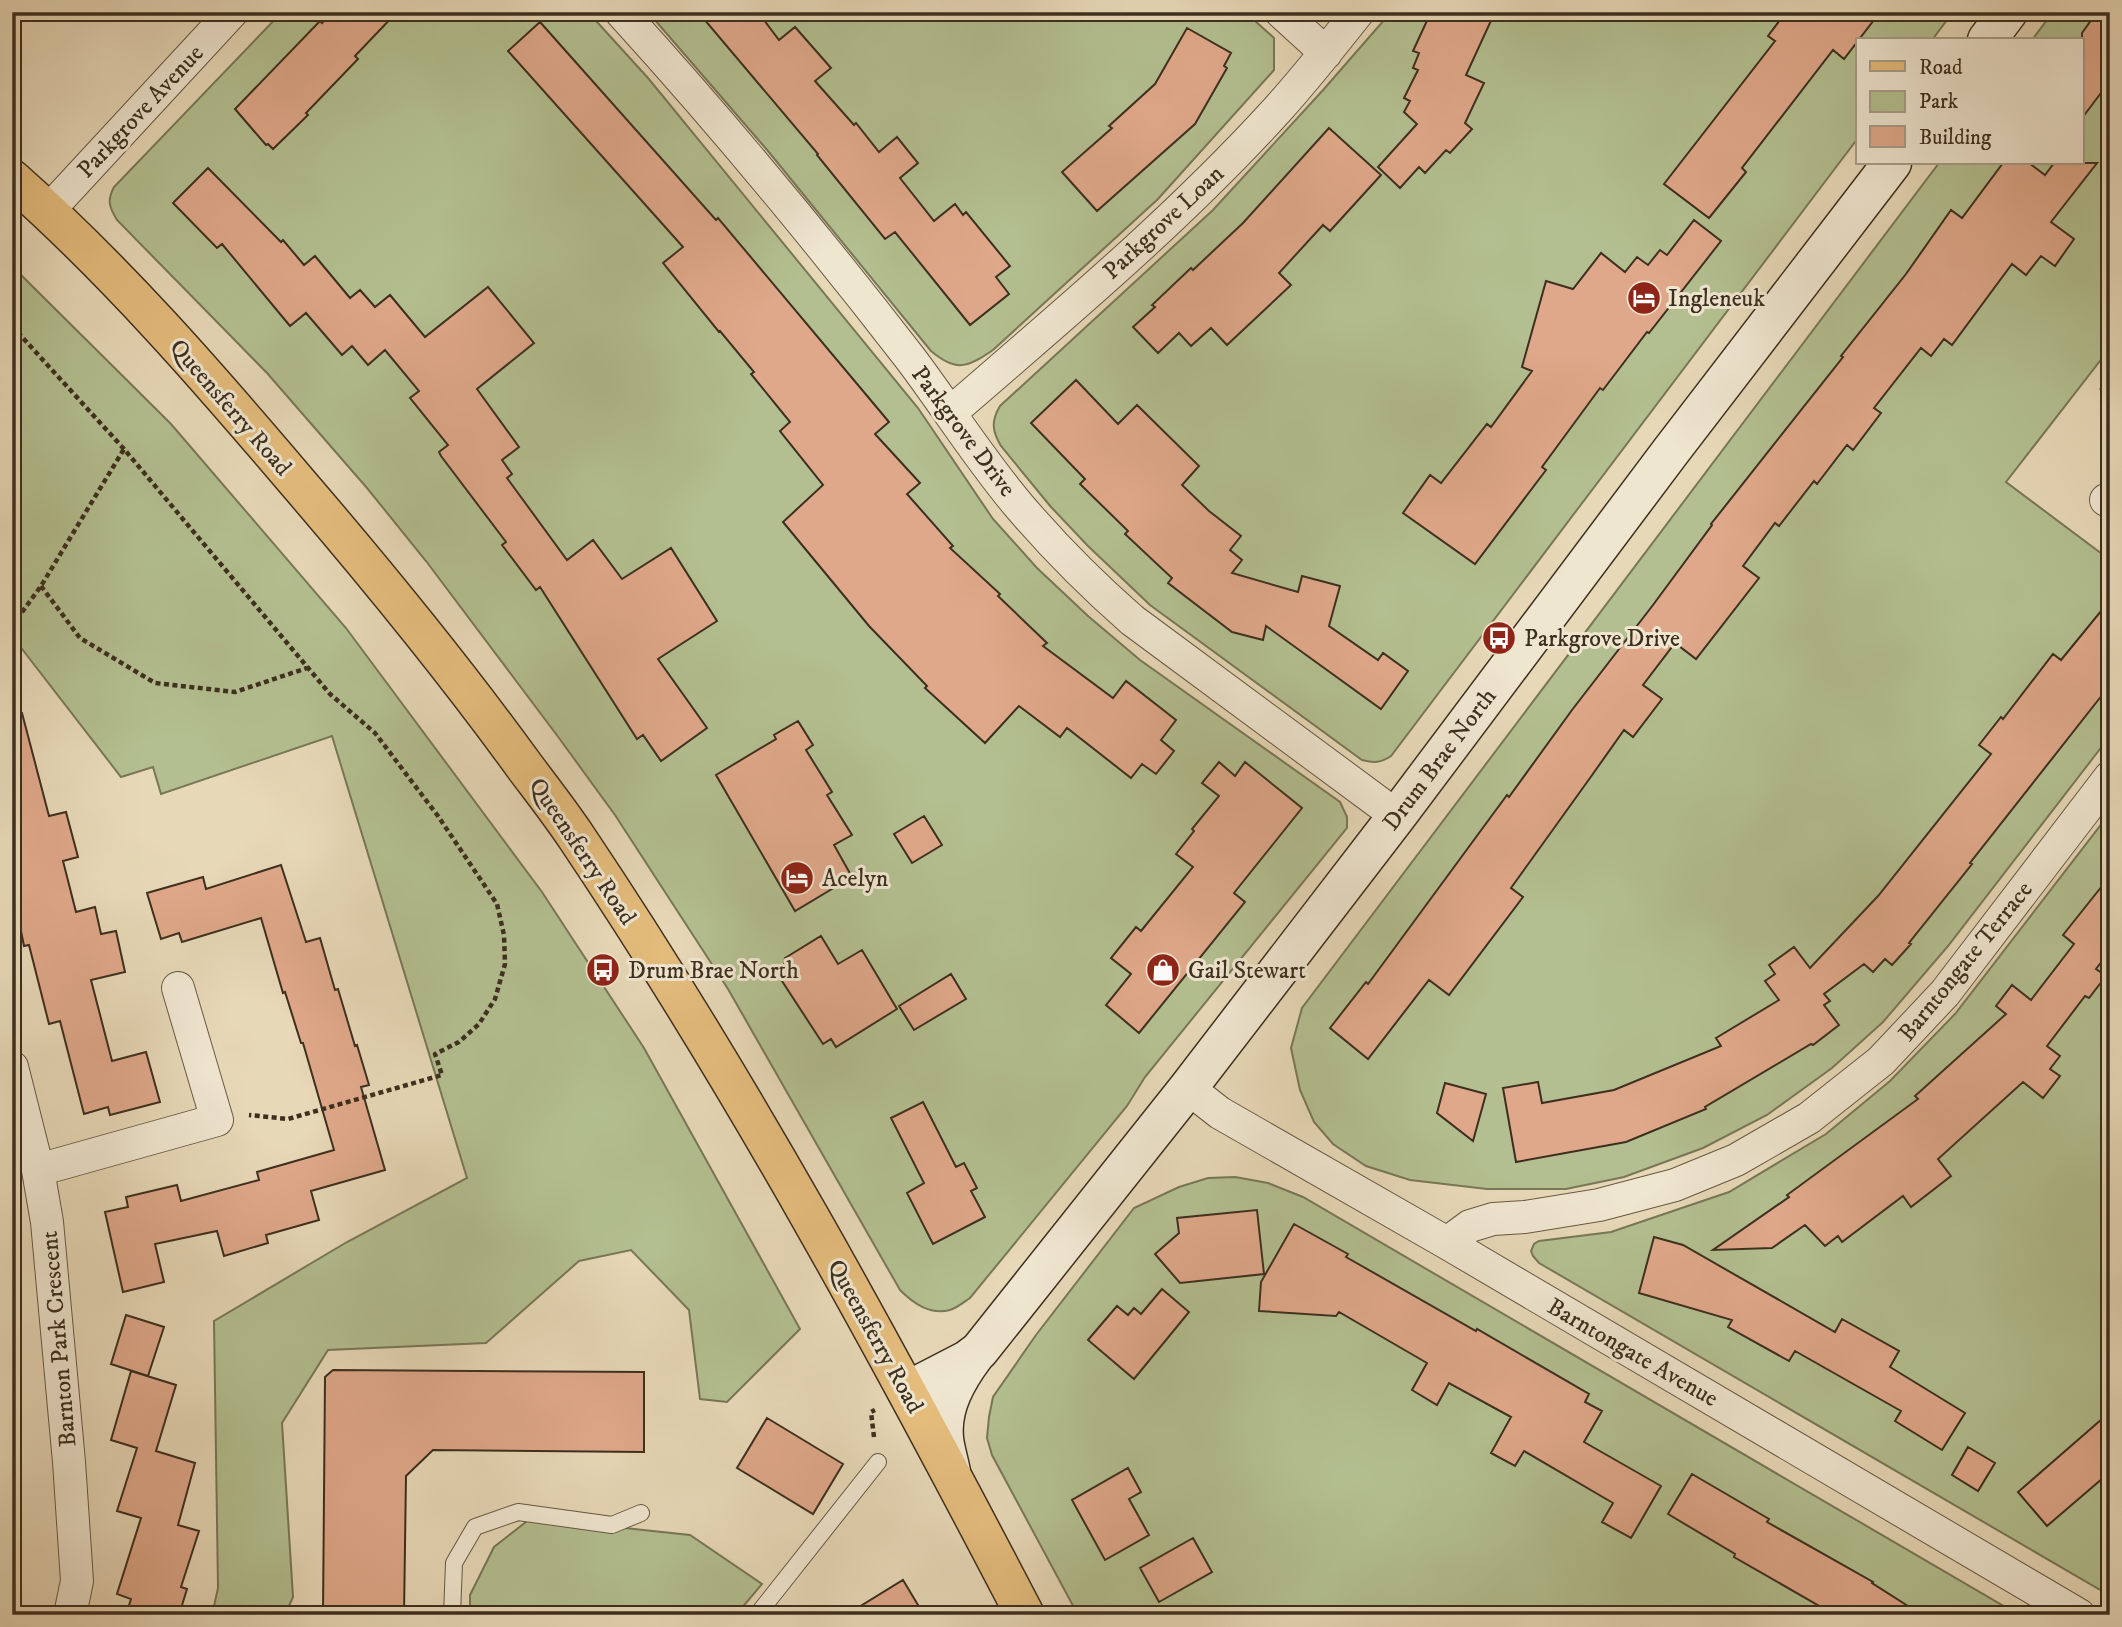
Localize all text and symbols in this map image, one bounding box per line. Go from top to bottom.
legend [1856,38,2084,164]
street label: Parkgrove Avenue [71,39,210,185]
text: Road [1919,55,1963,81]
text: Park [1919,89,1959,115]
text: Building [1919,125,1992,151]
street label: Parkgrove Loan [1097,159,1231,286]
hotel icon: Ingleneuk [1625,279,1663,317]
place label: Ingleneuk [1668,284,1765,314]
street label: Queensferry Road [163,333,298,482]
street label: Parkgrove Drive [904,360,1022,503]
bus stop icon: Parkgrove Drive [1480,619,1518,657]
place label: Parkgrove Drive [1524,624,1680,654]
street label: Drum Brae North [1376,682,1503,837]
street label: Queensferry Road [522,772,643,931]
hotel icon: Acelyn [778,859,816,897]
place label: Acelyn [822,864,889,894]
street label: Barntongate Terrace [1892,875,2040,1048]
bus stop icon: Drum Brae North [584,951,622,989]
shop icon: Gail Stewart [1144,951,1182,989]
place label: Drum Brae North [628,956,799,986]
place label: Gail Stewart [1188,956,1306,986]
street label: Barnton Park Crescent [35,1229,83,1448]
street label: Queensferry Road [820,1254,930,1419]
street label: Barntongate Avenue [1542,1292,1723,1414]

